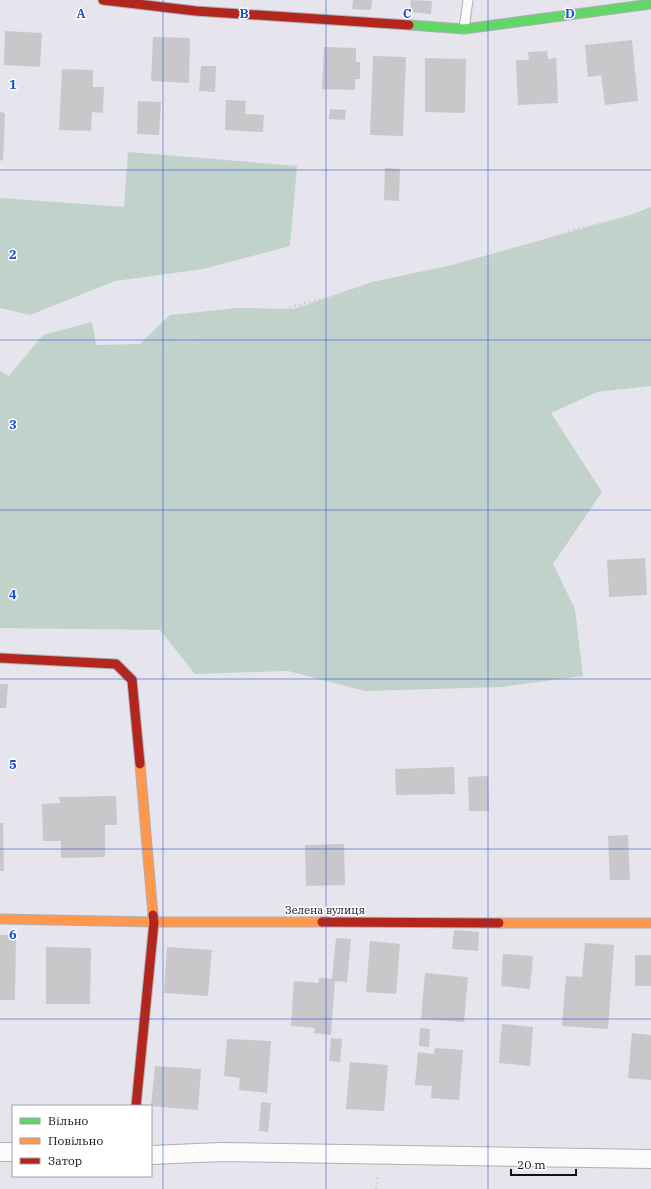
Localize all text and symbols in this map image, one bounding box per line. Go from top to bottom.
text: A [76,5,86,22]
text: B [239,5,249,22]
text: C [403,5,412,22]
text: D [565,5,575,22]
text: 1 [9,76,17,93]
text: 2 [9,246,17,263]
text: 3 [9,416,17,433]
text: 4 [9,586,17,603]
text: 5 [9,756,17,773]
street label: Зелена вулиця [285,903,365,917]
text: 6 [9,926,17,943]
legend [12,1105,152,1177]
text: Вільно [48,1113,89,1128]
text: Повільно [48,1133,103,1148]
scale bar [511,1151,576,1177]
text: Затор [48,1153,82,1168]
text: 20 m [517,1157,546,1172]

